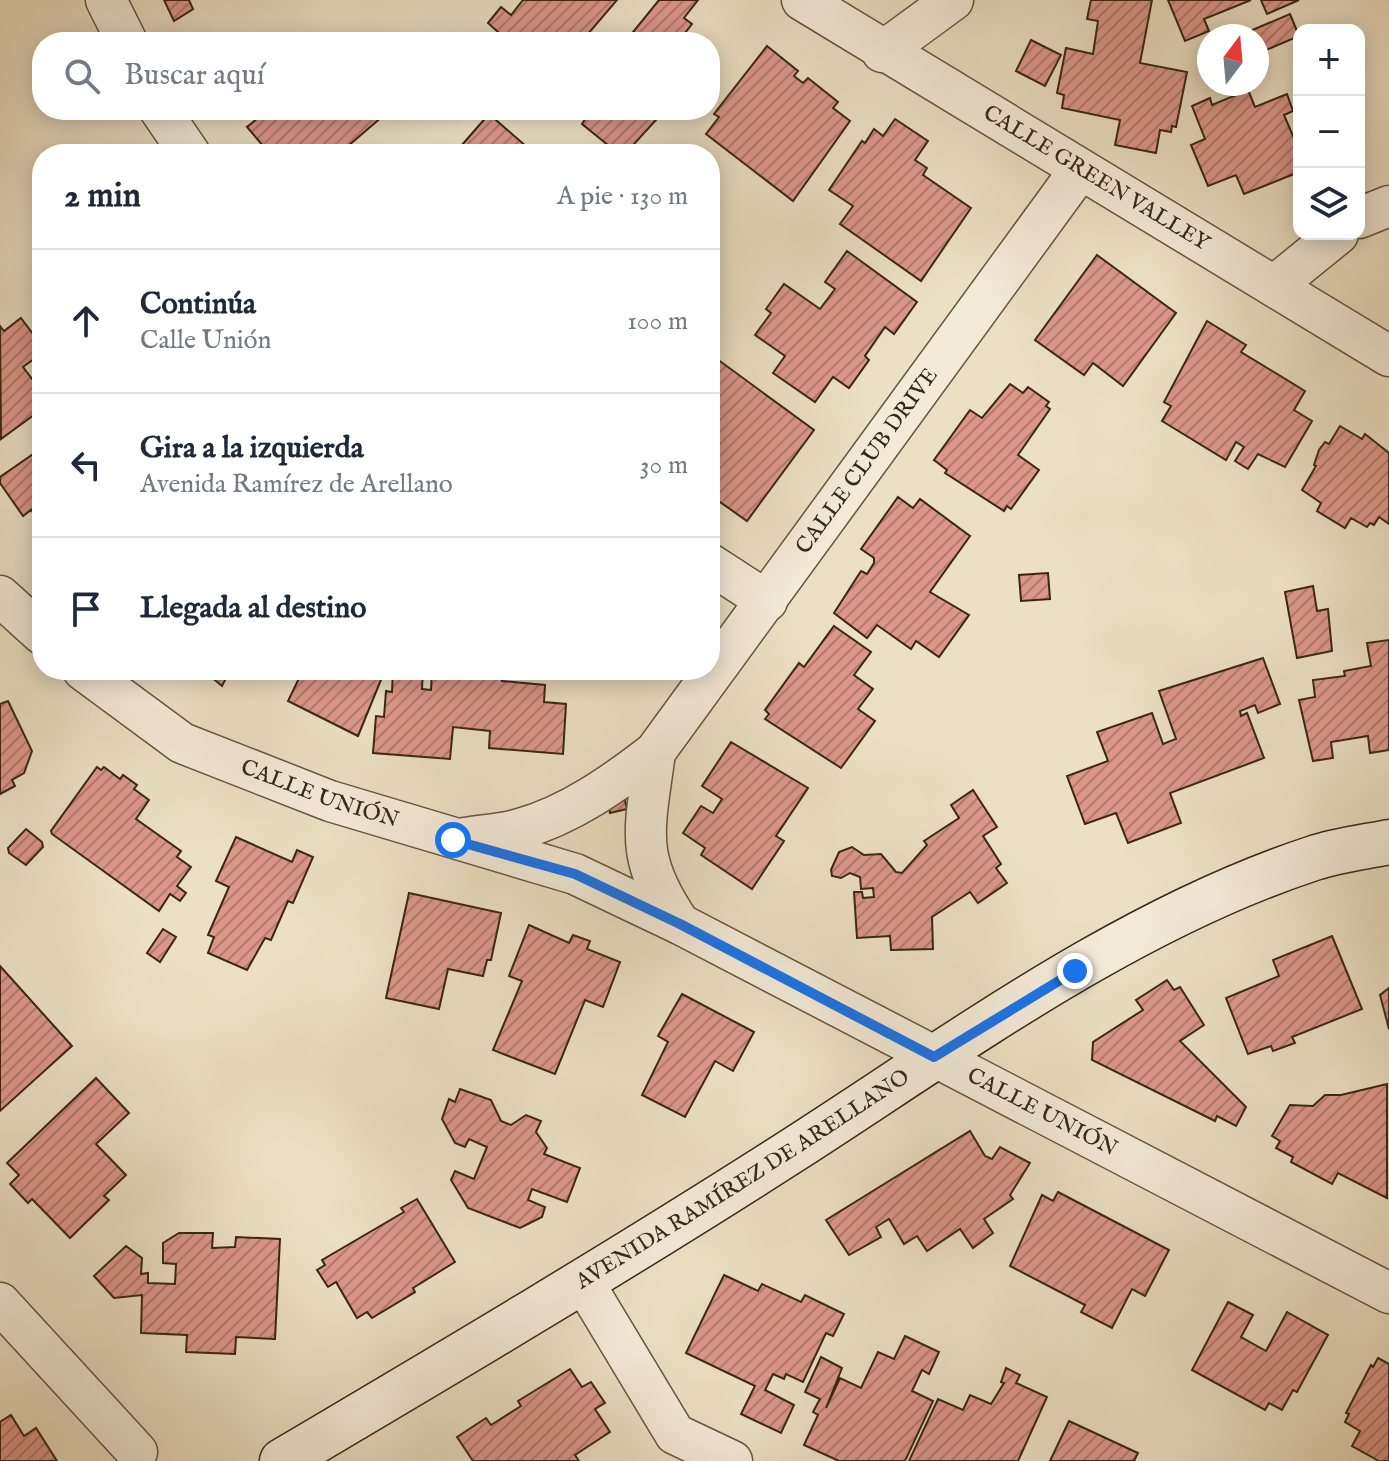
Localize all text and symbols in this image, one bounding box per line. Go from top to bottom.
north arrow [1197,24,1269,96]
map controls [1293,24,1365,240]
button: + [1293,24,1365,96]
search box [32,32,720,120]
icon: search [60,54,104,98]
text: Buscar aquí [124,57,265,95]
button: − [1293,96,1365,168]
street label: CALLE GREEN VALLEY [978,99,1215,258]
button: layers [1293,168,1365,240]
text: 2 min [64,175,141,218]
text: A pie · 130 m [557,180,688,213]
text: Continúa [140,286,256,324]
icon: ahead [64,299,108,343]
text: 100 m [627,305,688,338]
text: Calle Unión [140,324,271,357]
street label: CALLE CLUB DRIVE [790,363,944,560]
text: Gira a la izquierda [140,430,364,468]
icon: left [64,443,108,487]
text: 30 m [640,449,688,482]
text: Avenida Ramírez de Arellano [140,468,453,501]
icon: arrive [64,587,108,631]
text: Llegada al destino [140,590,366,628]
street label: CALLE UNIÓN [237,753,402,835]
route start [435,822,471,858]
route end [1057,953,1093,989]
street label: CALLE UNIÓN [962,1062,1122,1163]
street label: AVENIDA RAMÍREZ DE ARELLANO [570,1063,915,1297]

